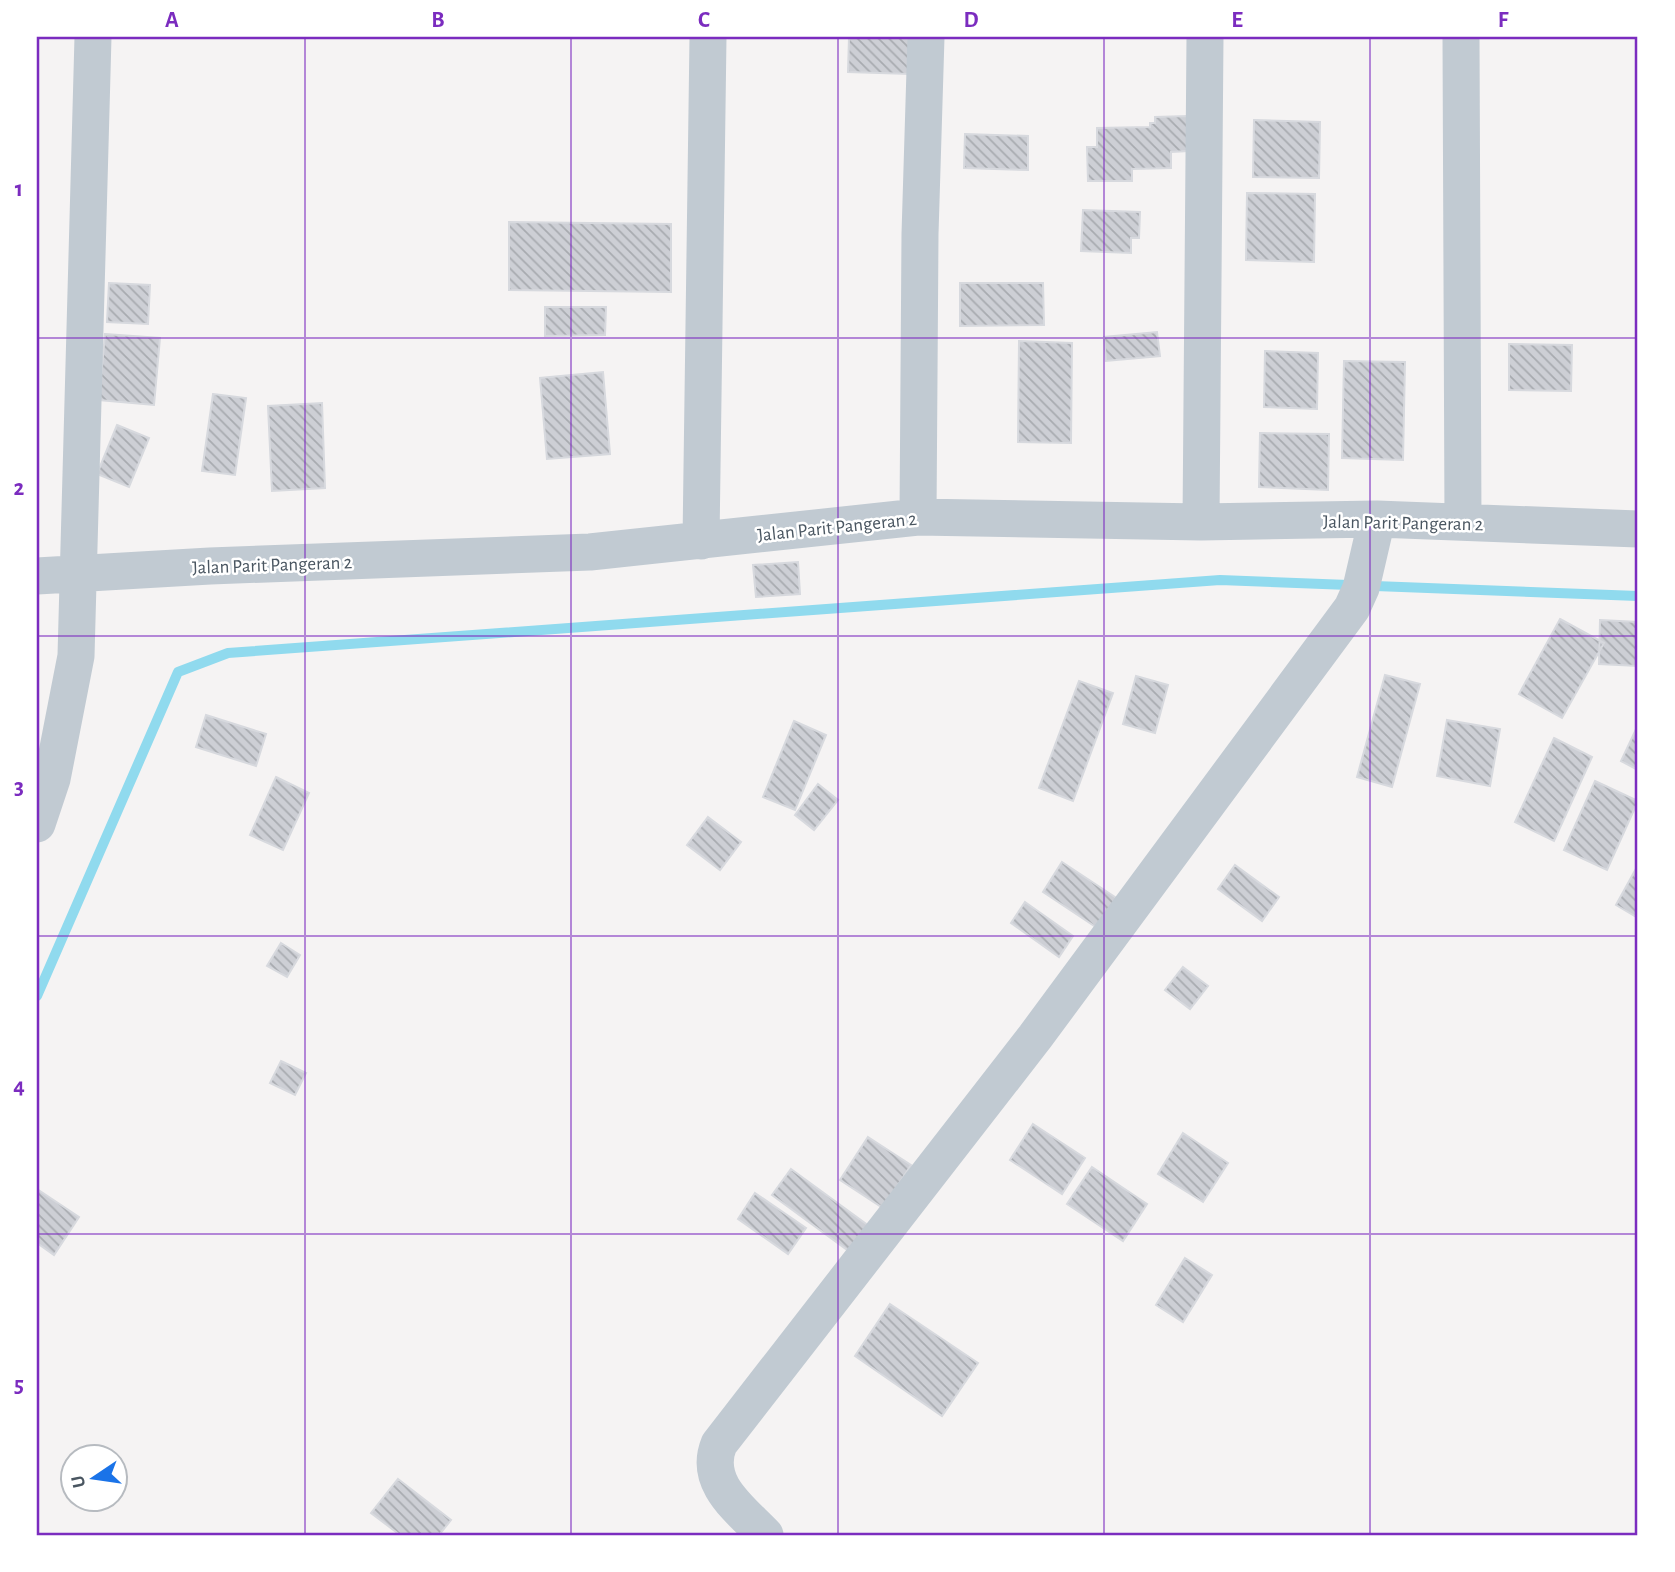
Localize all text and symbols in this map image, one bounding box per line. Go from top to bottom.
text: A [165,9,179,32]
text: B [431,9,445,32]
text: C [698,9,710,32]
text: D [963,9,979,32]
text: E [1231,9,1243,32]
text: F [1498,9,1509,32]
text: 1 [15,178,23,201]
text: 2 [14,477,25,500]
street label: Jalan Parit Pangeran 2 [756,510,918,545]
street label: Jalan Parit Pangeran 2 [1323,513,1484,534]
street label: Jalan Parit Pangeran 2 [192,553,353,578]
text: 3 [14,776,24,799]
text: 4 [13,1075,25,1098]
text: 5 [14,1374,24,1397]
north arrow [60,1442,130,1512]
text: U [68,1473,90,1490]

